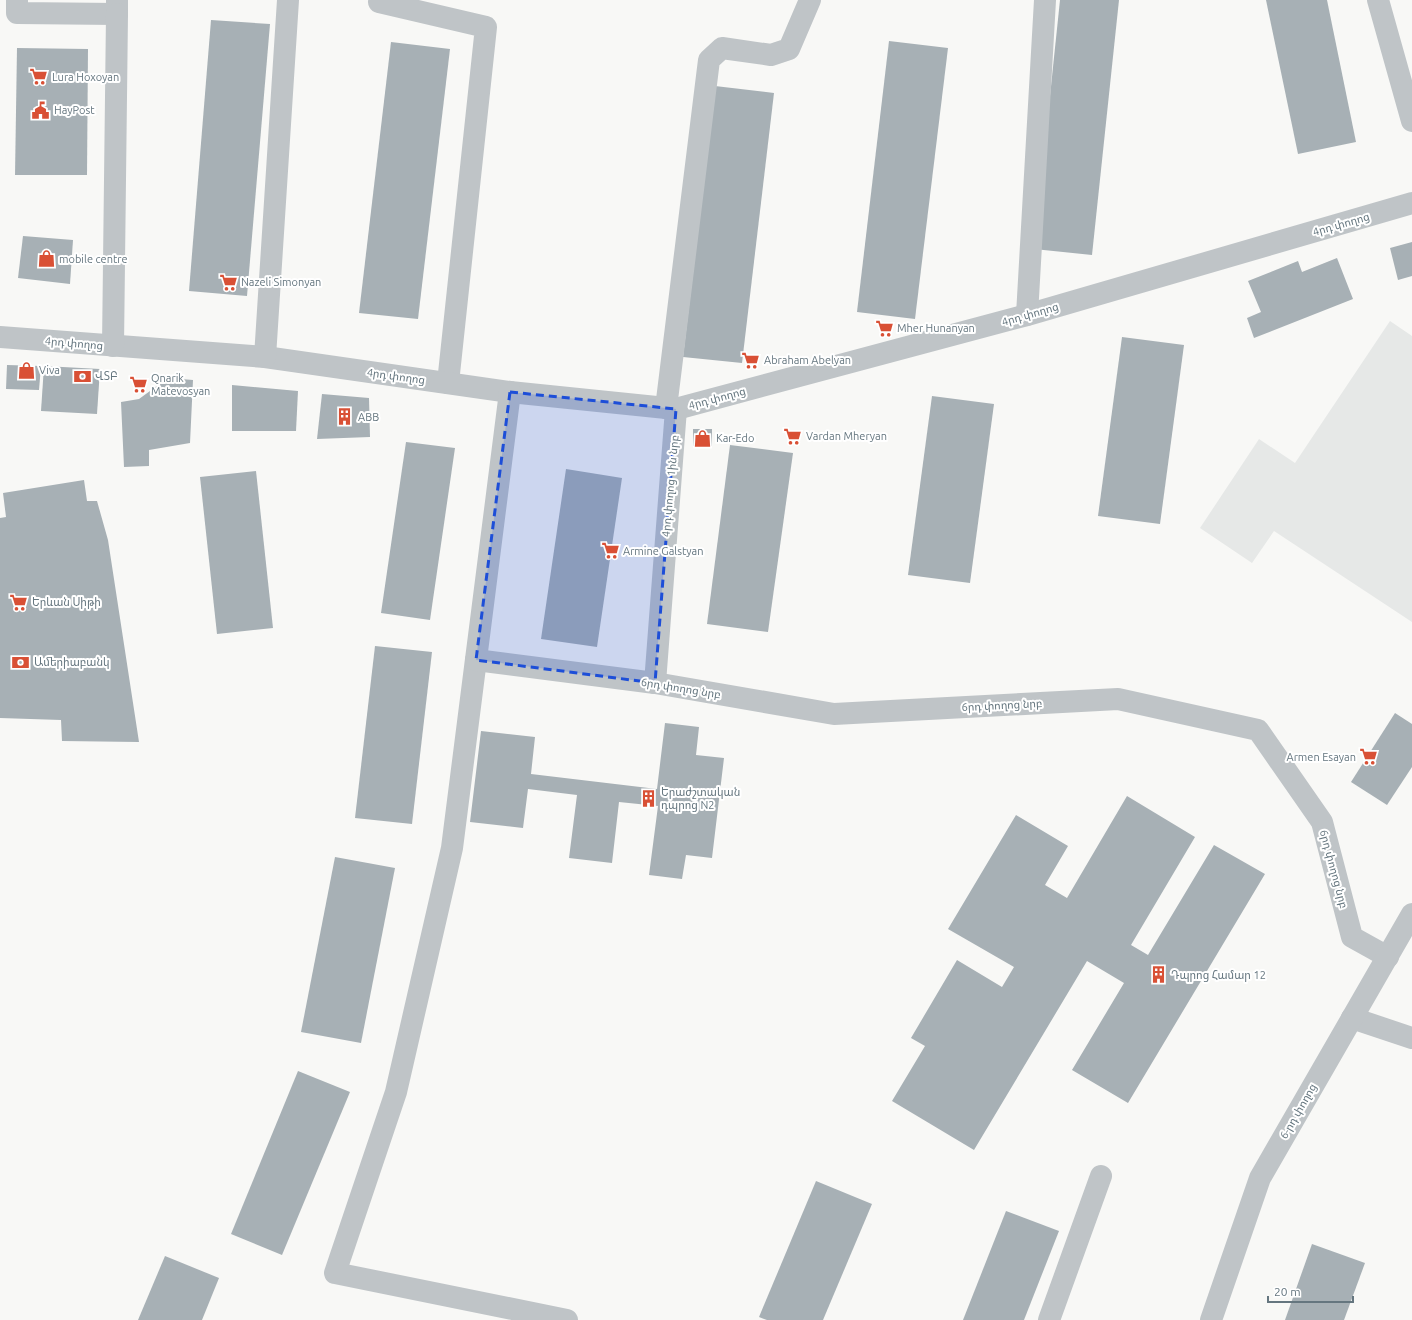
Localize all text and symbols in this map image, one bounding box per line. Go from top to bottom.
supermarket icon: Lura Hoxoyan [29,67,49,87]
place label: Lura Hoxoyan [52,71,119,83]
public building icon: HayPost [31,100,51,120]
place label: HayPost [54,104,95,116]
street label: 4րդ փողոց [1311,210,1371,239]
shop icon: mobile centre [36,249,56,269]
place label: mobile centre [59,253,128,265]
supermarket icon: Nazeli Simonyan [218,272,238,292]
place label: Nazeli Simonyan [241,276,321,288]
street label: 4րդ փողոց [1000,300,1060,329]
supermarket icon: Mher Hunanyan [874,318,894,338]
place label: Mher Hunanyan [897,322,975,334]
street label: 4րդ փողոց [44,334,104,353]
supermarket icon: Abraham Abelyan [741,350,761,370]
place label: Abraham Abelyan [764,354,851,366]
shop icon: Viva [16,360,36,380]
place label: Viva [39,364,60,376]
bank icon: ՎՏԲ [72,366,92,386]
street label: 4րդ փողոց [366,366,426,387]
place label: ՎՏԲ [95,370,118,382]
place label: Qnarik Matevosyan [151,372,210,397]
supermarket icon: Qnarik Matevosyan [128,374,148,394]
street label: 4րդ փողոց [687,385,747,412]
building icon: ABB [335,407,355,427]
place label: ABB [358,411,379,423]
supermarket icon: Vardan Mheryan [783,426,803,446]
shop icon: Kar-Edo [693,428,713,448]
place label: Vardan Mheryan [806,430,887,442]
place label: Kar-Edo [716,432,754,444]
street label: 4րդ փողոց 1ին նրբ [660,434,681,538]
supermarket icon: Armine Galstyan [600,541,620,561]
place label: Armine Galstyan [623,545,704,557]
supermarket icon: Երևան Սիթի [9,592,29,612]
place label: Երևան Սիթի [32,596,101,609]
bank icon: Ամերիաբանկ [11,652,31,672]
place label: Ամերիաբանկ [34,656,110,669]
street label: 6րդ փողոց նրբ [640,676,722,701]
street label: 6րդ փողոց նրբ [961,697,1043,714]
supermarket icon: Armen Esayan [1359,747,1379,767]
place label: Armen Esayan [1287,751,1356,763]
place label: Երաժշտական դպրոց N2 [661,786,740,812]
building icon: Երաժշտական դպրոց N2 [638,788,658,808]
street label: 6րդ փողոց նրբ [1317,828,1350,910]
building icon: Դպրոց Համար 12 [1148,965,1168,985]
place label: Դպրոց Համար 12 [1171,969,1266,982]
street label: 6-րդ փողոց [1277,1081,1320,1141]
scale bar [1268,1278,1353,1304]
text: 20 m [1274,1285,1301,1298]

